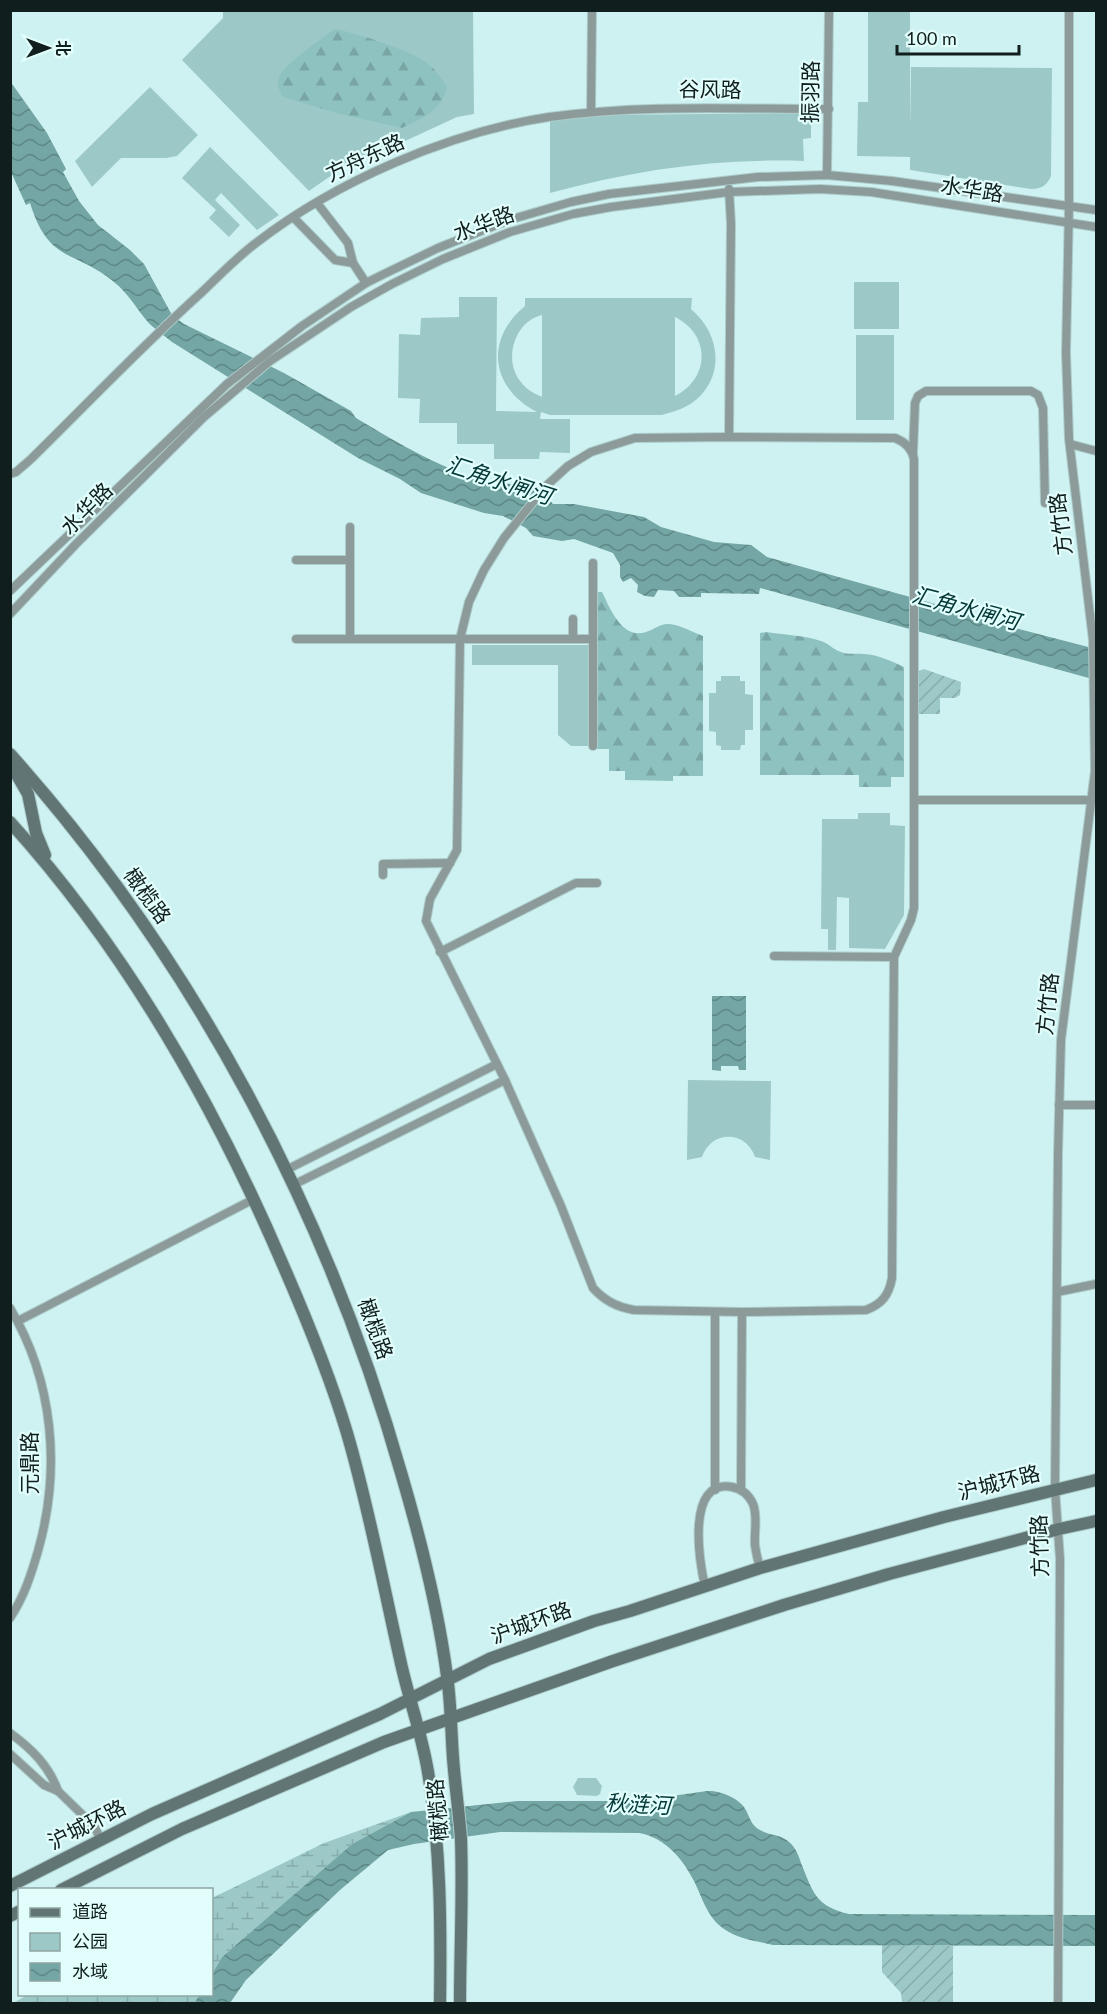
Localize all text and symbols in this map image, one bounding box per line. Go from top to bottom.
north arrow [18,18,78,78]
scale bar [897,18,1018,56]
text: 100 m [906,27,957,49]
text: 北 [54,40,73,56]
street label: 振羽路 [796,60,823,124]
street label: 谷风路 [678,75,742,102]
street label: 方舟东路 [321,128,408,186]
street label: 水华路 [939,171,1005,206]
street label: 水华路 [450,200,517,245]
water label: 汇角水闸河 [443,450,559,511]
street label: 水华路 [55,477,117,539]
street label: 方竹路 [1043,491,1076,557]
water label: 汇角水闸河 [910,580,1027,636]
street label: 橄榄路 [120,862,177,928]
street label: 方竹路 [1031,971,1062,1036]
street label: 橄榄路 [354,1295,399,1362]
street label: 元鼎路 [16,1432,41,1495]
street label: 沪城环路 [955,1459,1042,1504]
street label: 方竹路 [1025,1514,1052,1578]
street label: 沪城环路 [487,1595,574,1648]
street label: 橄榄路 [421,1778,452,1843]
water label: 秋涟河 [604,1788,676,1819]
street label: 沪城环路 [43,1793,129,1854]
legend [18,1888,213,1996]
text: 道路 [72,1900,108,1922]
text: 公园 [72,1930,108,1952]
text: 水域 [72,1960,108,1982]

